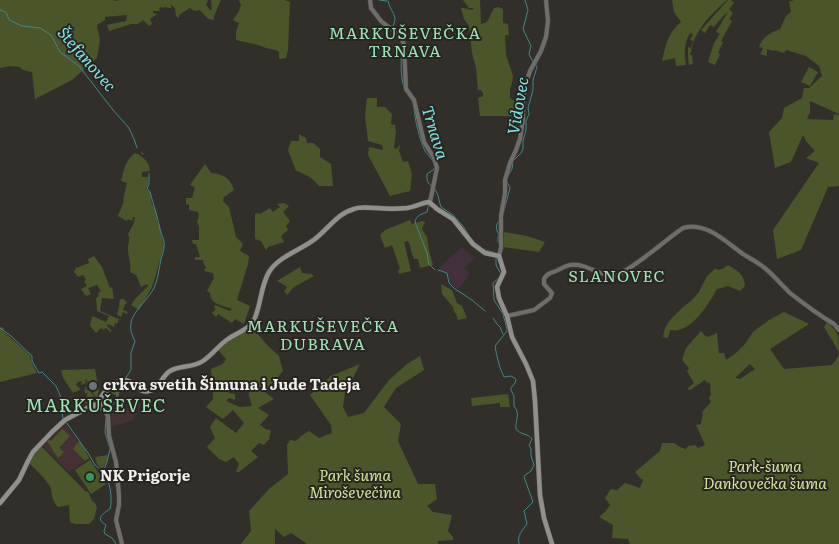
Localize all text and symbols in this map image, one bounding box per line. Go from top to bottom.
water label: Štefanovec [53,24,119,96]
district label: MARKUŠEVEČKA TRNAVA [327,24,483,62]
water label: Vidovec [504,76,534,136]
water label: Trnava [417,104,451,162]
district label: SLANOVEC [567,267,667,287]
district label: MARKUŠEVEČKA DUBRAVA [245,317,401,355]
place label: crkva svetih Šimuna i Jude Tadeja [103,377,360,395]
marker: crkva svetih Šimuna i Jude Tadeja [87,380,99,392]
district label: MARKUŠEVEC [24,396,168,418]
park label: Park-šuma Dankovečka šuma [703,459,827,494]
place label: NK Prigorje [100,468,190,486]
park label: Park šuma Miroševečina [309,468,401,503]
marker: NK Prigorje [84,471,96,483]

